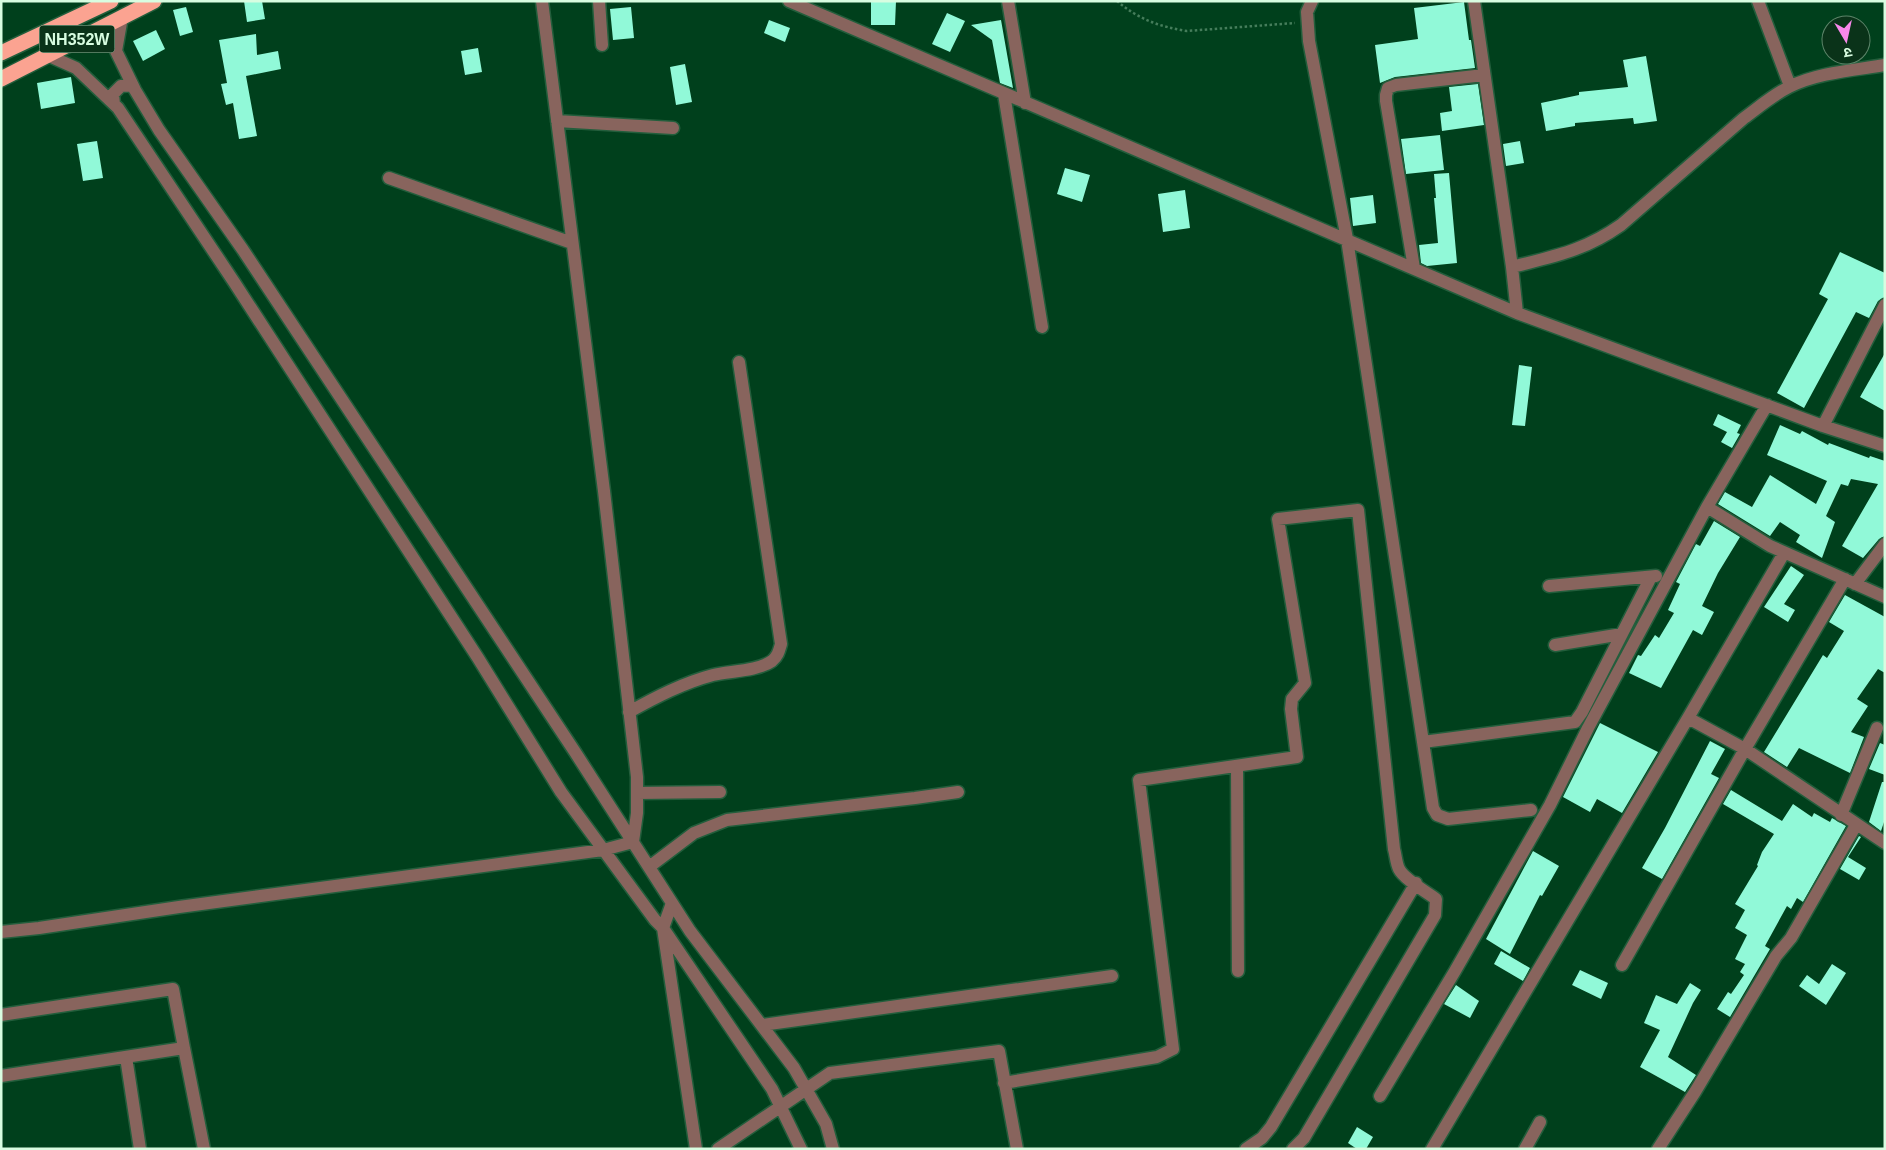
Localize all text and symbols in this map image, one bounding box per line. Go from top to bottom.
north arrow [1821,15,1871,65]
road number: NH352W [40,26,114,52]
text: उ [1842,44,1853,62]

